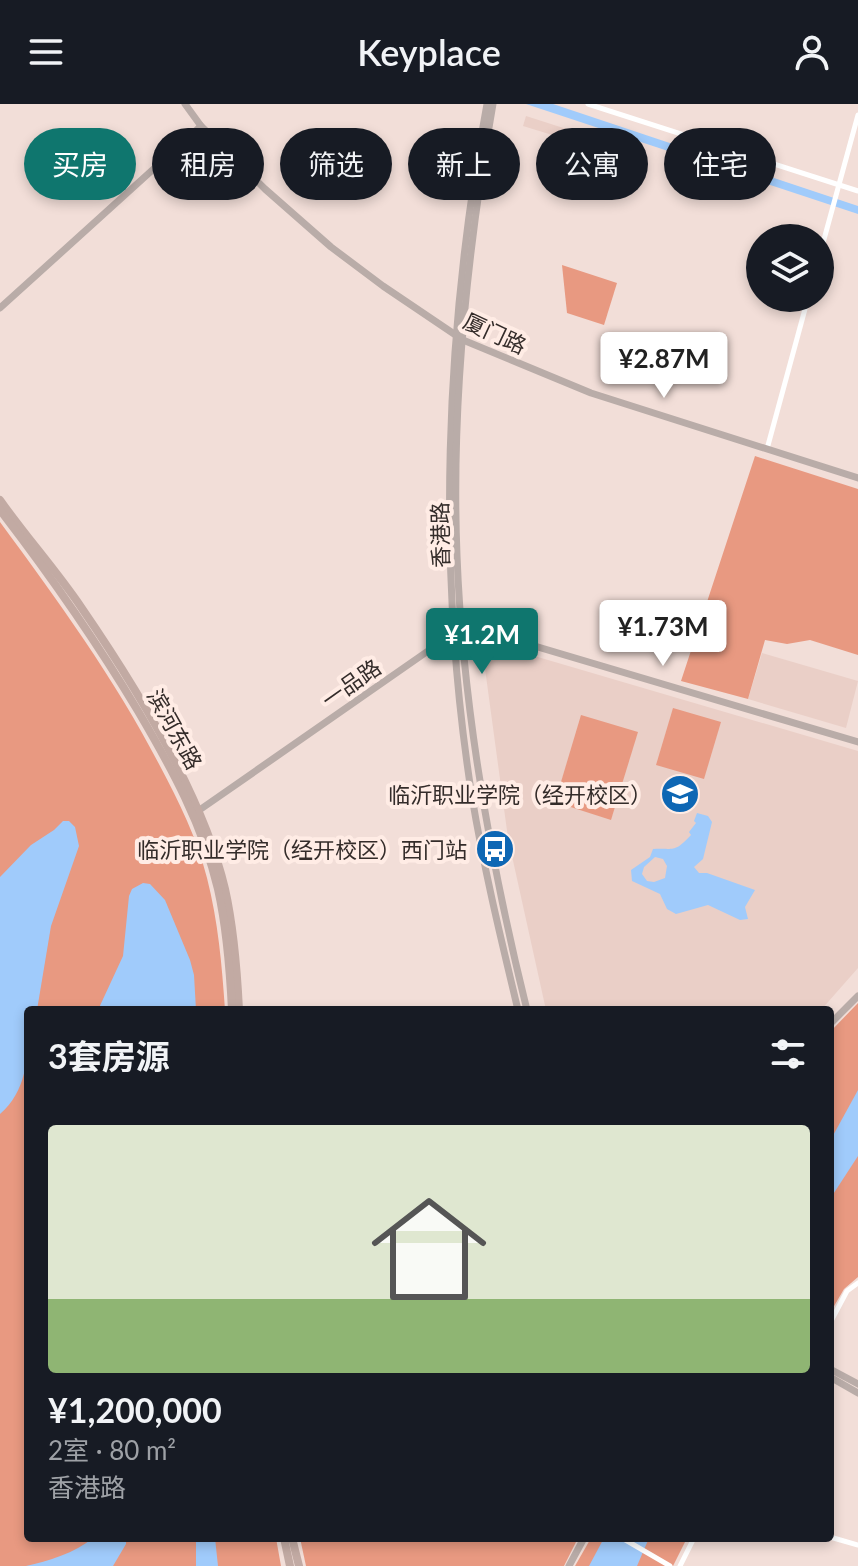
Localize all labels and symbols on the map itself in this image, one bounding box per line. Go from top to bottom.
street label: 厦门路 [459,307,531,359]
pin: ¥2.87M [599,332,729,400]
street label: 香港路 [426,502,454,568]
pin: ¥1.73M [598,600,728,668]
pin: ¥1.2M [426,608,538,676]
street label: 一品路 [316,653,386,713]
street label: 滨河东路 [142,684,208,774]
school or university icon: 临沂职业学院（经开校区） [659,773,701,815]
place label: 临沂职业学院（经开校区） [388,781,652,808]
bus stop icon: 临沂职业学院（经开校区）西门站 [474,828,516,870]
place label: 临沂职业学院（经开校区）西门站 [137,836,467,863]

